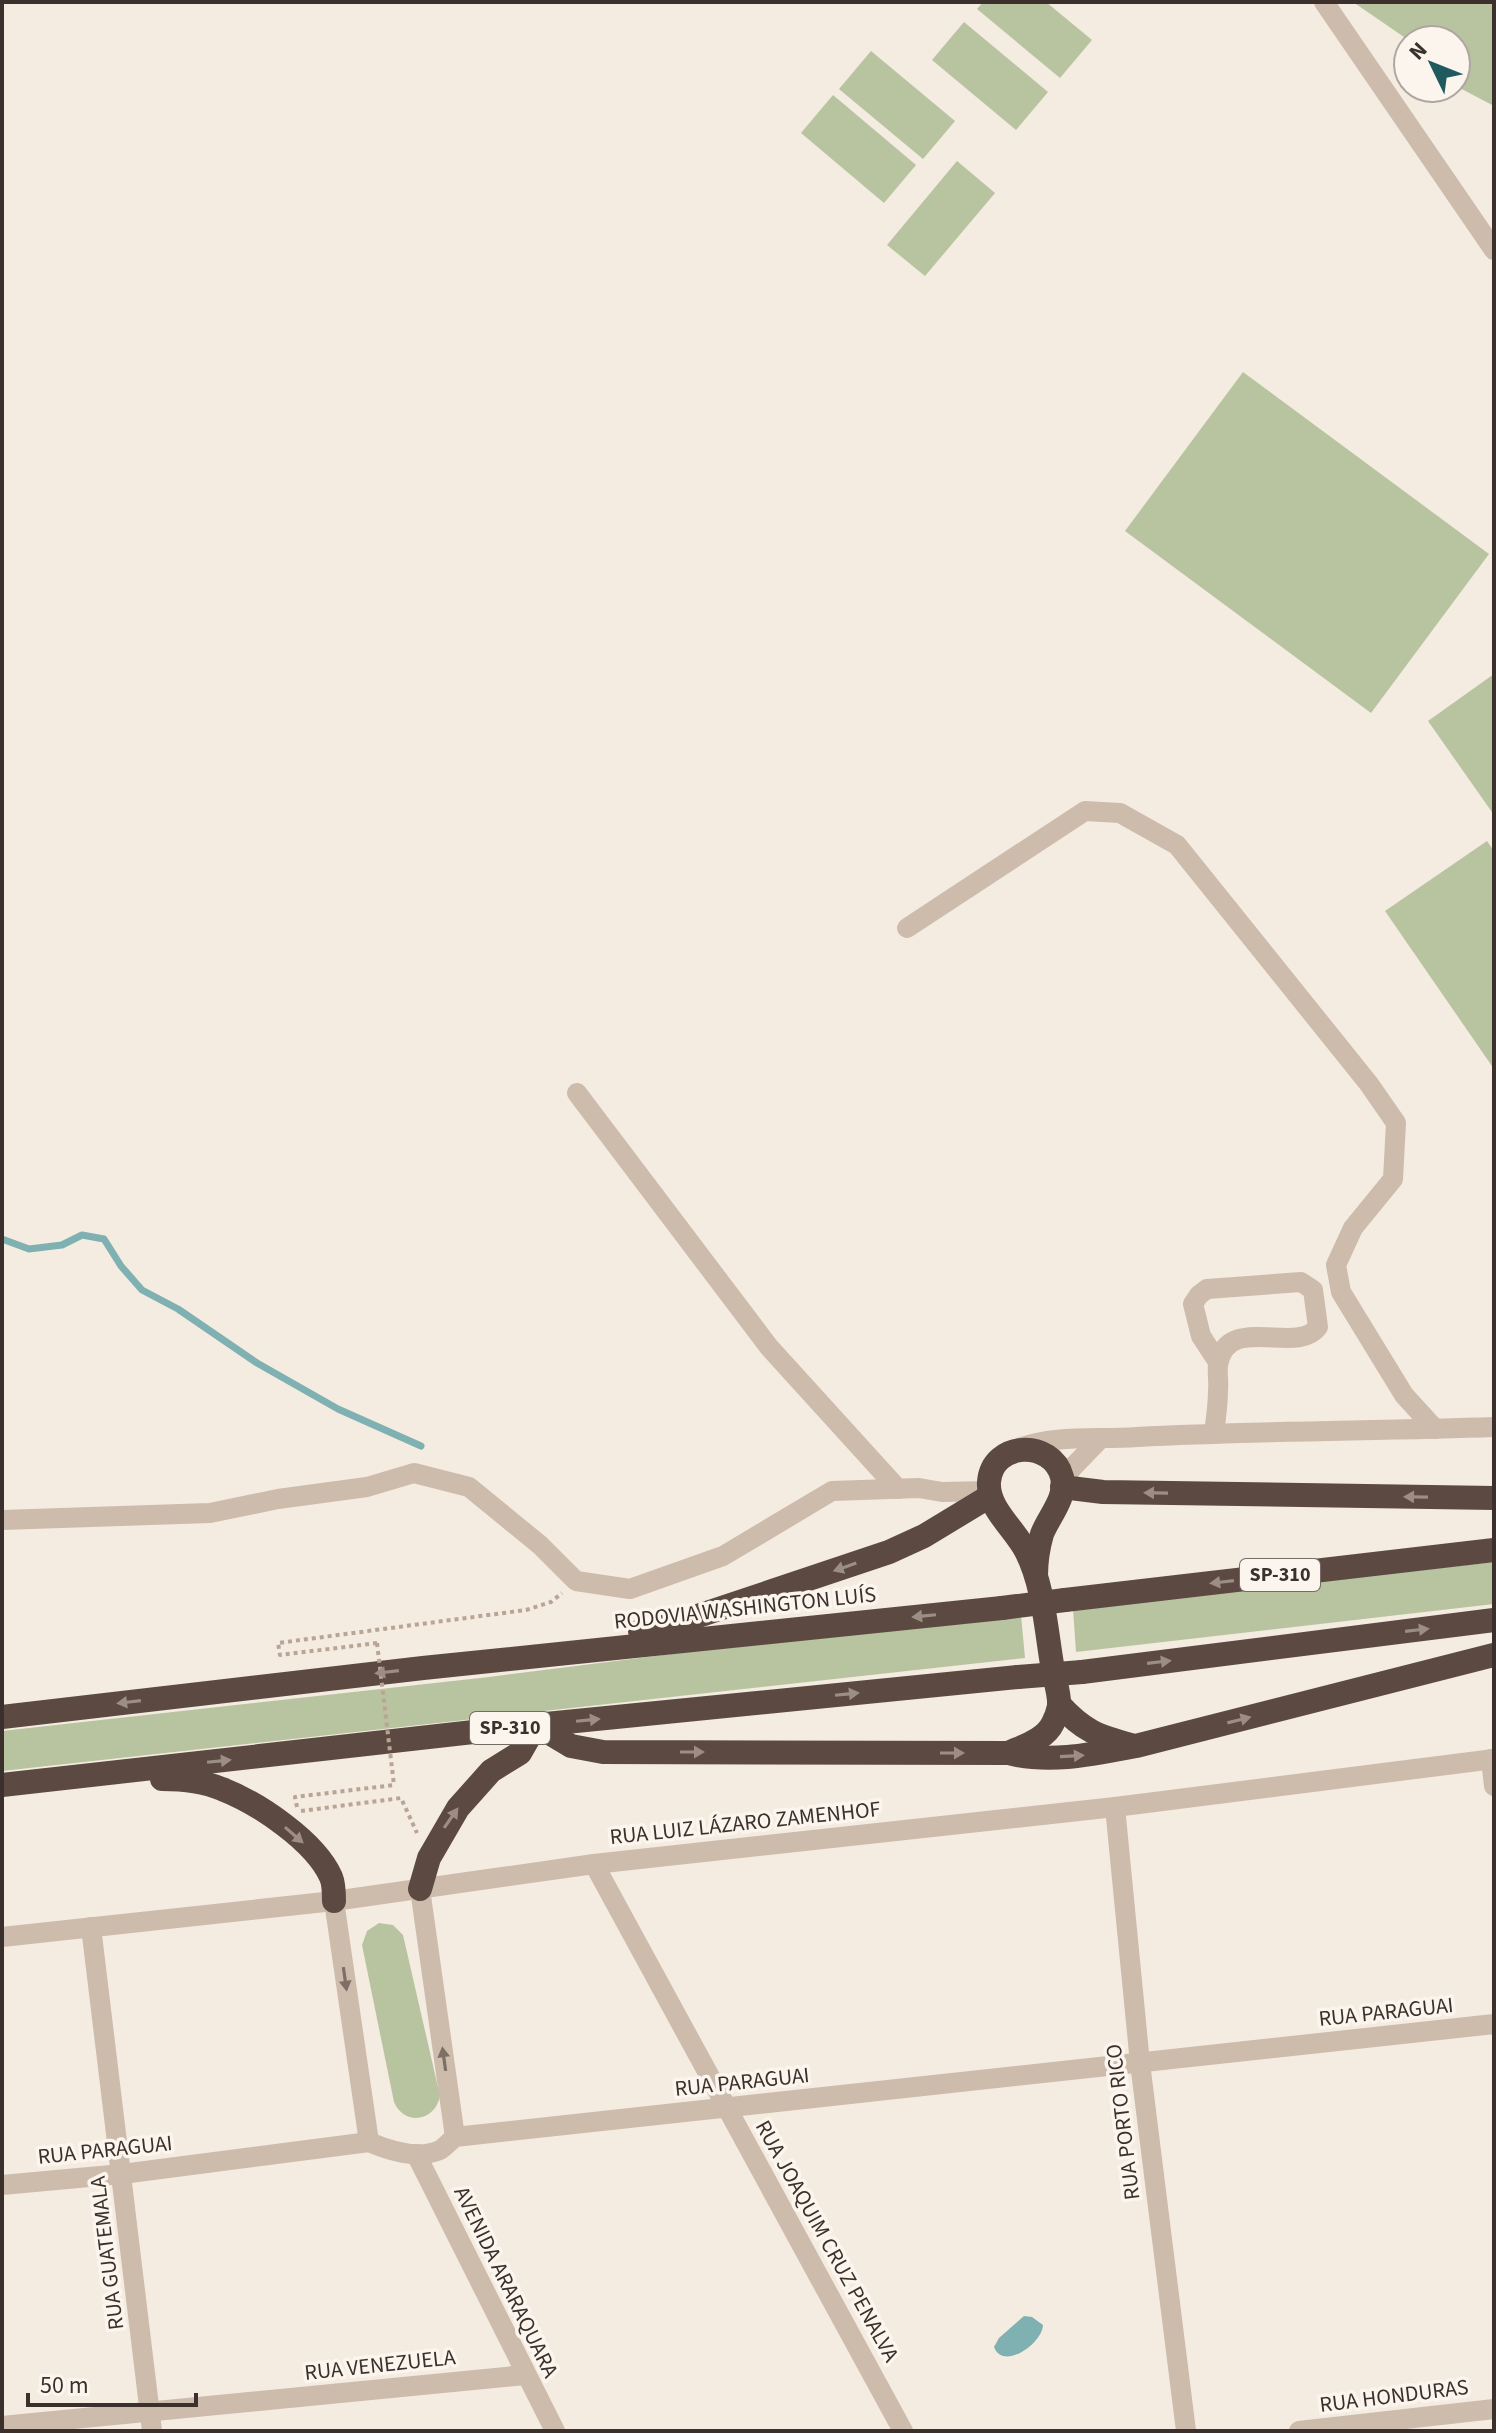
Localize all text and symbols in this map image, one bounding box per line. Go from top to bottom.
north arrow [1392,24,1472,104]
text: N [1401,35,1435,67]
one-way arrow [1143,1487,1168,1499]
one-way arrow [1403,1491,1428,1503]
road number: SP-310 [1240,1559,1320,1591]
one-way arrow [833,1561,857,1573]
one-way arrow [1209,1576,1234,1589]
street label: RODOVIA WASHINGTON LUÍS [612,1578,878,1638]
one-way arrow [912,1609,937,1622]
one-way arrow [1405,1623,1430,1636]
one-way arrow [1147,1655,1172,1668]
one-way arrow [375,1666,400,1679]
one-way arrow [835,1688,860,1701]
one-way arrow [116,1695,141,1708]
road number: SP-310 [470,1712,550,1744]
one-way arrow [1226,1713,1251,1725]
one-way arrow [576,1714,601,1727]
one-way arrow [680,1746,705,1758]
one-way arrow [940,1747,965,1759]
one-way arrow [1060,1750,1085,1763]
one-way arrow [207,1755,232,1768]
street label: RUA LUIZ LÁZARO ZAMENHOF [608,1793,882,1853]
one-way arrow [443,1808,458,1829]
one-way arrow [284,1826,304,1843]
one-way arrow [339,1966,352,1991]
street label: RUA PARAGUAI [1317,1989,1455,2035]
street label: RUA PORTO RICO [1098,2042,1148,2202]
one-way arrow [437,2047,450,2072]
street label: RUA PARAGUAI [673,2059,811,2105]
street label: RUA JOAQUIM CRUZ PENALVA [747,2114,907,2368]
street label: RUA PARAGUAI [36,2127,174,2173]
street label: RUA GUATEMALA [82,2174,132,2332]
street label: AVENIDA ARARAQUARA [446,2181,566,2383]
street label: RUA VENEZUELA [303,2341,457,2389]
scale bar [28,2357,196,2407]
text: 50 m [40,2368,89,2403]
street label: RUA HONDURAS [1318,2371,1470,2421]

